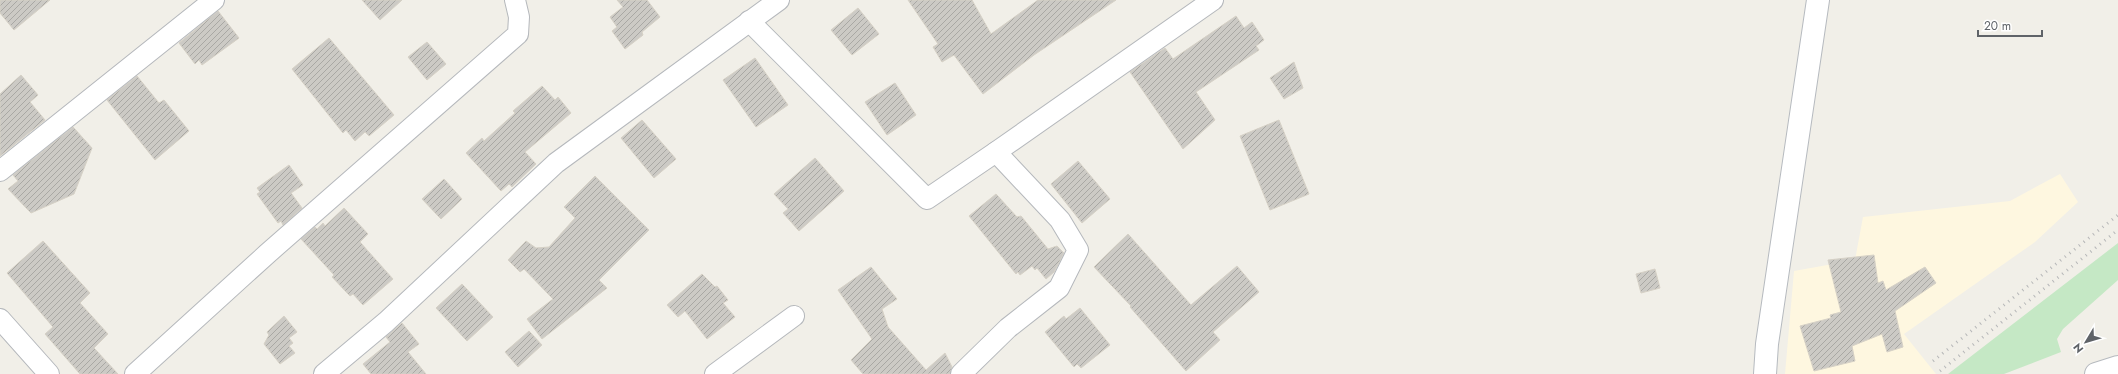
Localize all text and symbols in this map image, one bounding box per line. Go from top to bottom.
scale bar [1978,12,2042,38]
text: 20 m [1984,17,2011,35]
north arrow [2066,322,2106,362]
text: N [2069,340,2087,357]

